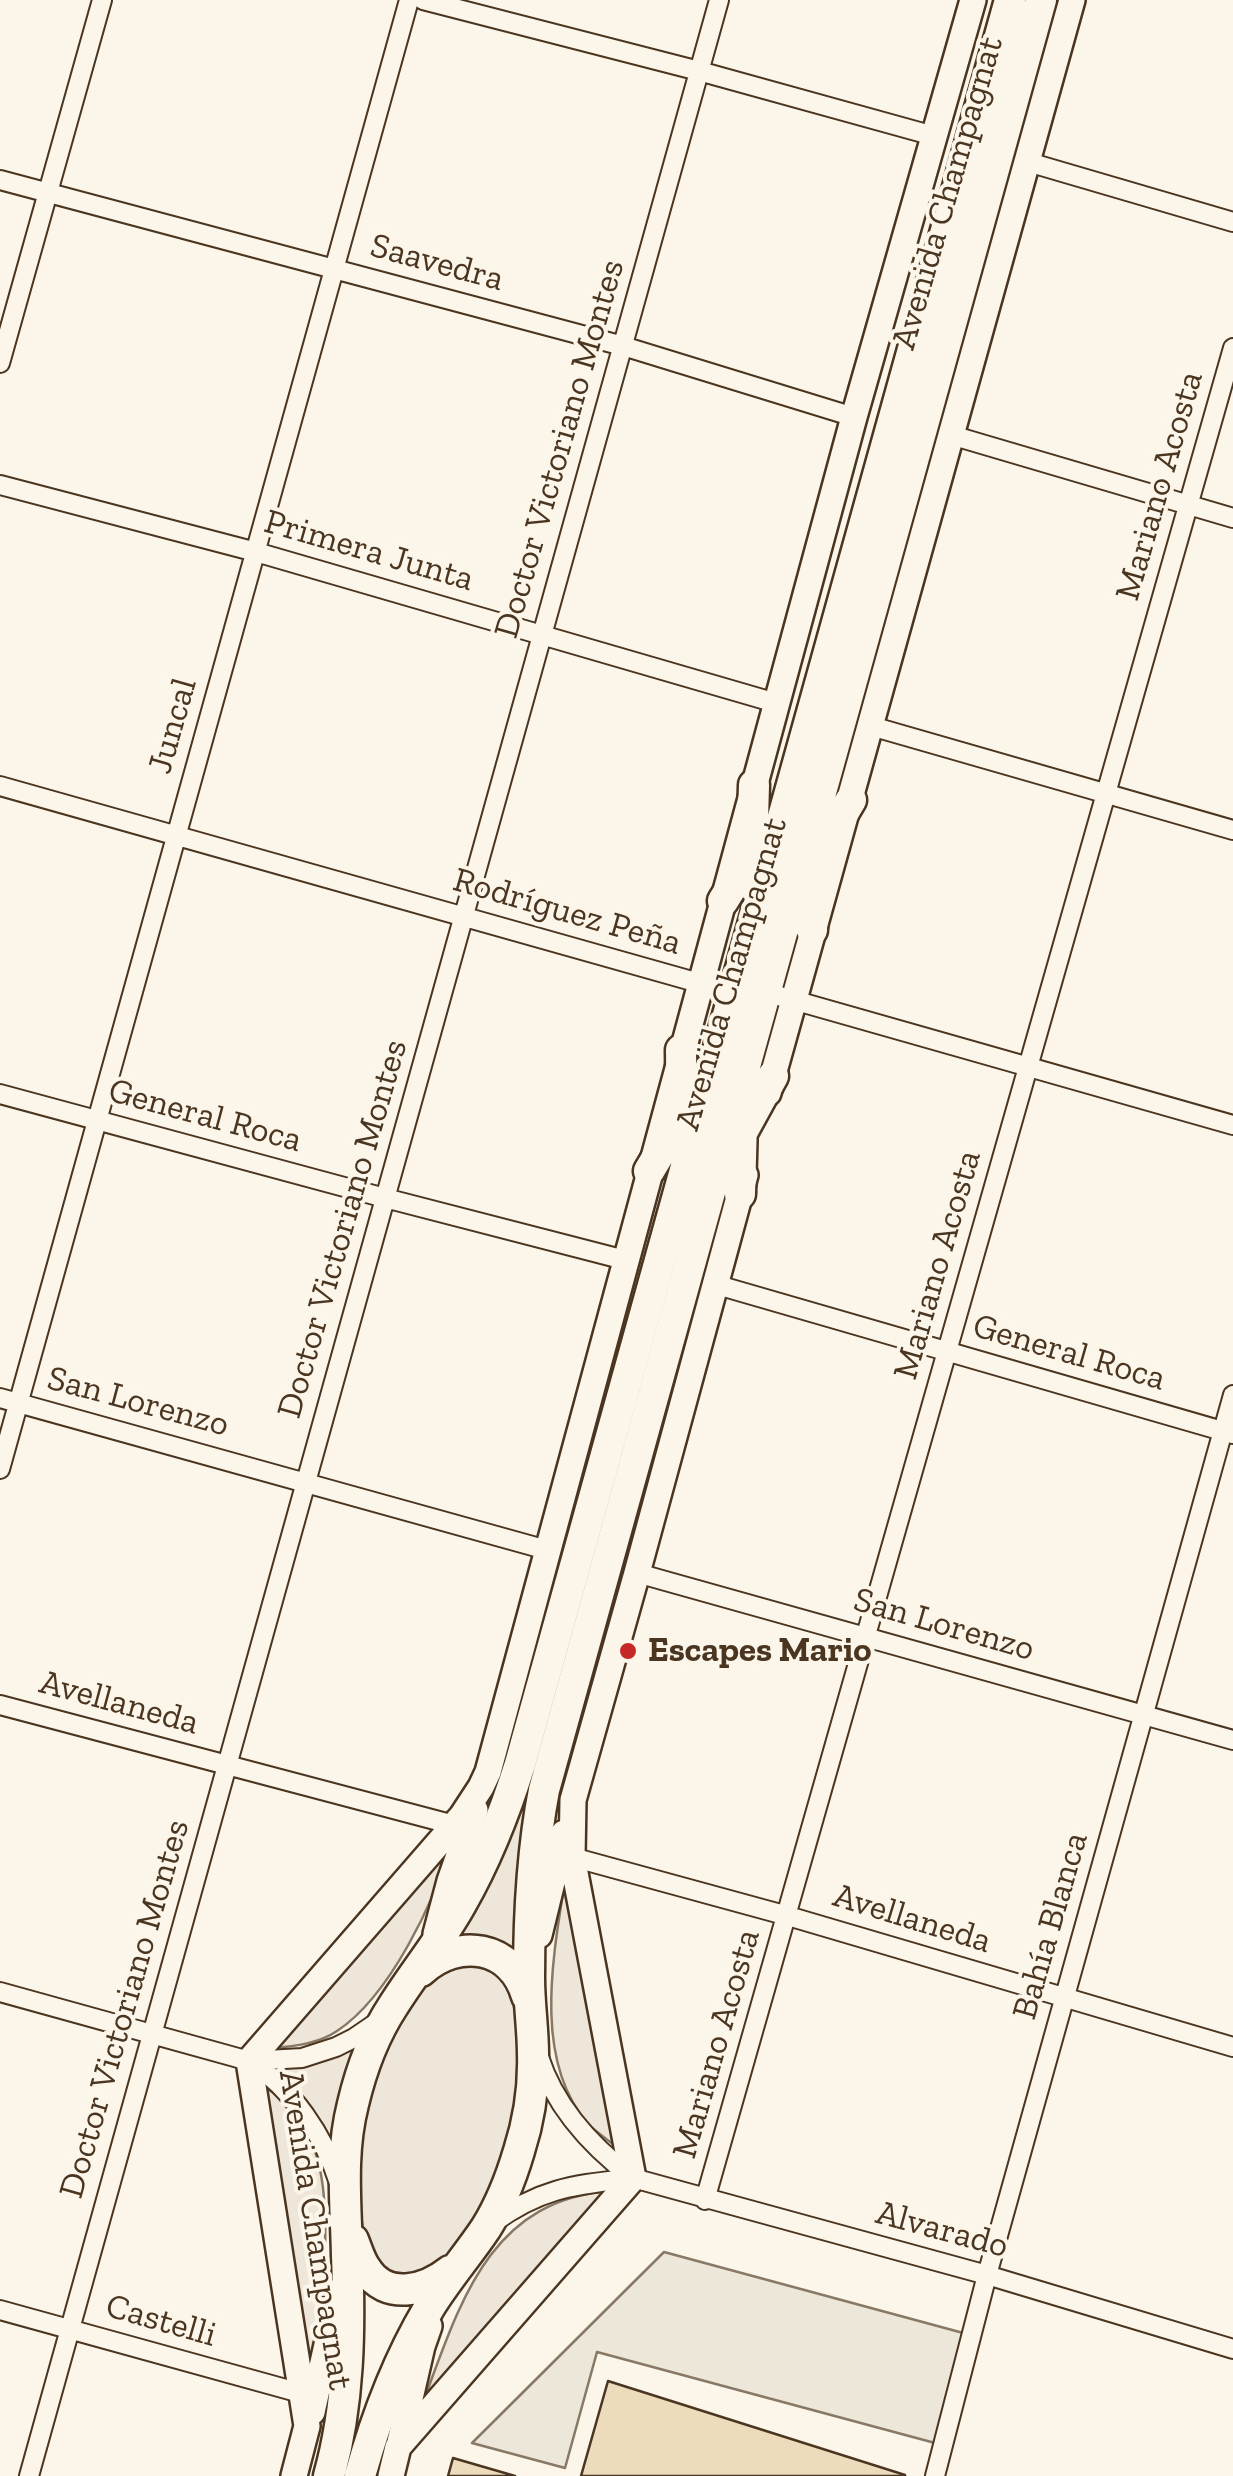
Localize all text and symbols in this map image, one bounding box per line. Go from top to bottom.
street label: Avenida Champagnat [883,32,1013,354]
street label: Saavedra [366,225,508,301]
street label: Doctor Victoriano Montes [486,255,634,643]
street label: Mariano Acosta [1107,367,1213,605]
street label: Primera Junta [260,501,478,601]
street label: Juncal [139,673,207,779]
street label: Avenida Champagnat [667,813,797,1135]
street label: Rodríguez Peña [448,859,686,965]
street label: Doctor Victoriano Montes [269,1035,417,1423]
street label: General Roca [104,1070,306,1162]
street label: Mariano Acosta [885,1146,991,1384]
street label: General Roca [968,1305,1170,1401]
street label: San Lorenzo [43,1358,233,1446]
street label: San Lorenzo [849,1579,1039,1671]
place label: Escapes Mario [648,1630,872,1672]
marker: Escapes Mario [617,1640,639,1662]
street label: Avellaneda [35,1662,203,1744]
street label: Doctor Victoriano Montes [51,1815,199,2203]
street label: Bahía Blanca [1004,1828,1098,2024]
street label: Avellaneda [828,1875,996,1963]
street label: Mariano Acosta [664,1925,770,2163]
street label: Avenida Champagnat [269,2067,361,2393]
street label: Alvarado [871,2192,1013,2268]
street label: Castelli [101,2285,221,2357]

